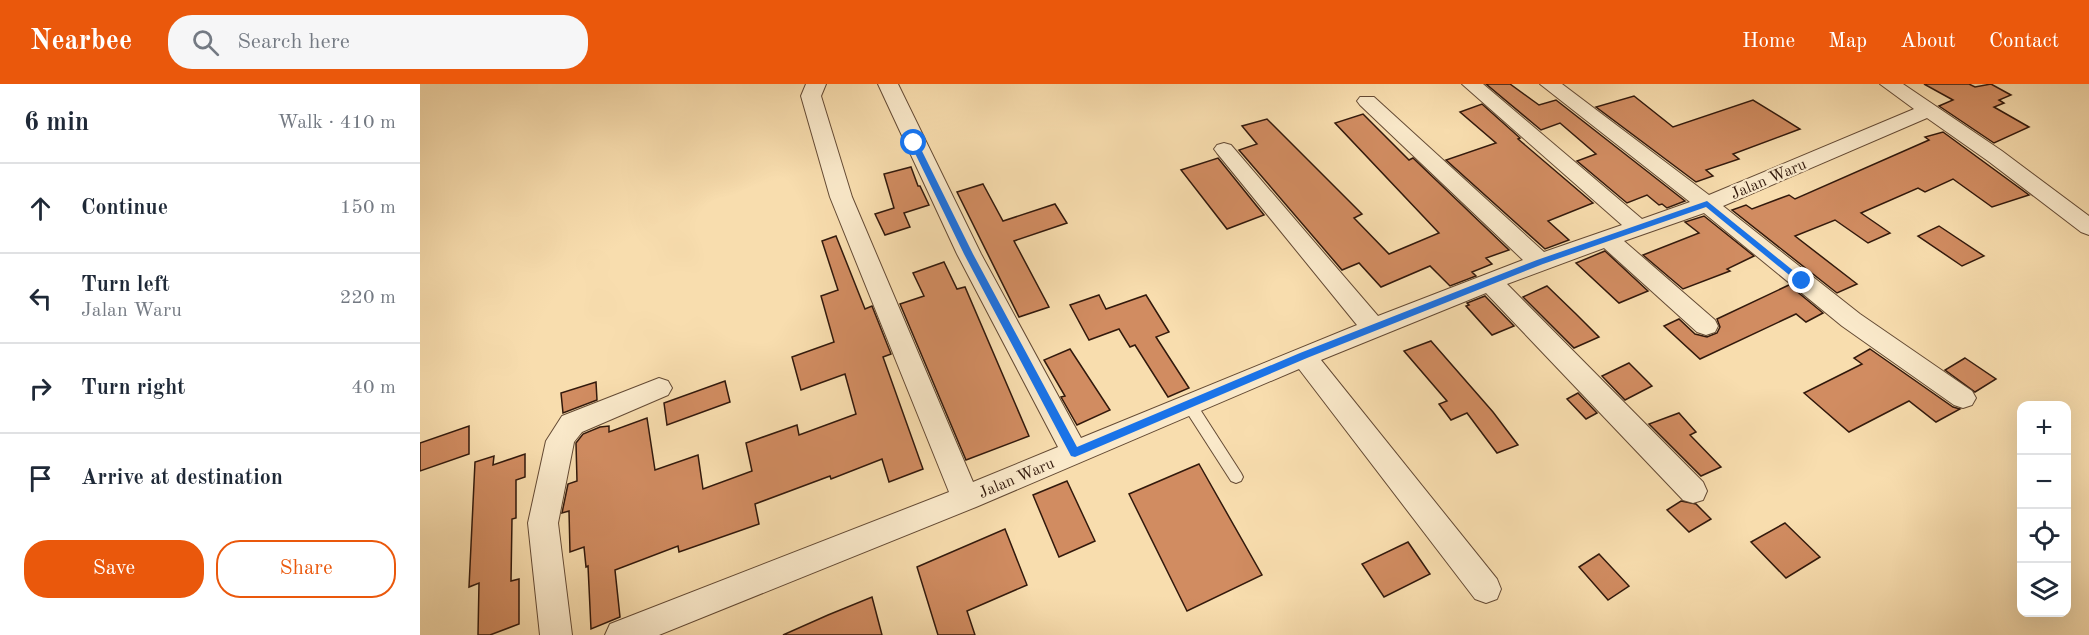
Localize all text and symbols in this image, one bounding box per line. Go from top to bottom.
search box [168,15,588,69]
icon: search [189,26,222,59]
text: Nearbee [30,28,132,56]
text: Search here [237,31,350,53]
text: Home [1742,31,1795,52]
text: Map [1828,31,1867,52]
text: About [1900,31,1956,52]
text: Contact [1989,31,2059,52]
text: 6 min [24,110,89,136]
text: Walk · 410 m [277,113,396,133]
route start [900,129,926,155]
street label: Jalan Waru [1729,157,1809,203]
icon: ahead [24,192,57,225]
text: Continue [81,197,168,219]
text: 150 m [340,198,396,218]
route end [1788,267,1814,293]
text: Turn left [81,274,170,296]
icon: left [24,282,57,315]
text: 220 m [340,288,396,308]
text: Jalan Waru [81,301,182,321]
icon: right [24,372,57,405]
text: Turn right [81,377,185,399]
text: 40 m [351,378,396,398]
map controls [2017,401,2071,617]
button: + [2017,401,2071,455]
button: − [2017,455,2071,509]
street label: Jalan Waru [977,456,1057,502]
icon: arrive [24,462,57,495]
text: Arrive at destination [81,467,283,489]
button: locate [2017,509,2071,563]
button: Save [24,540,204,598]
button: Share [216,540,396,598]
button: layers [2017,563,2071,617]

